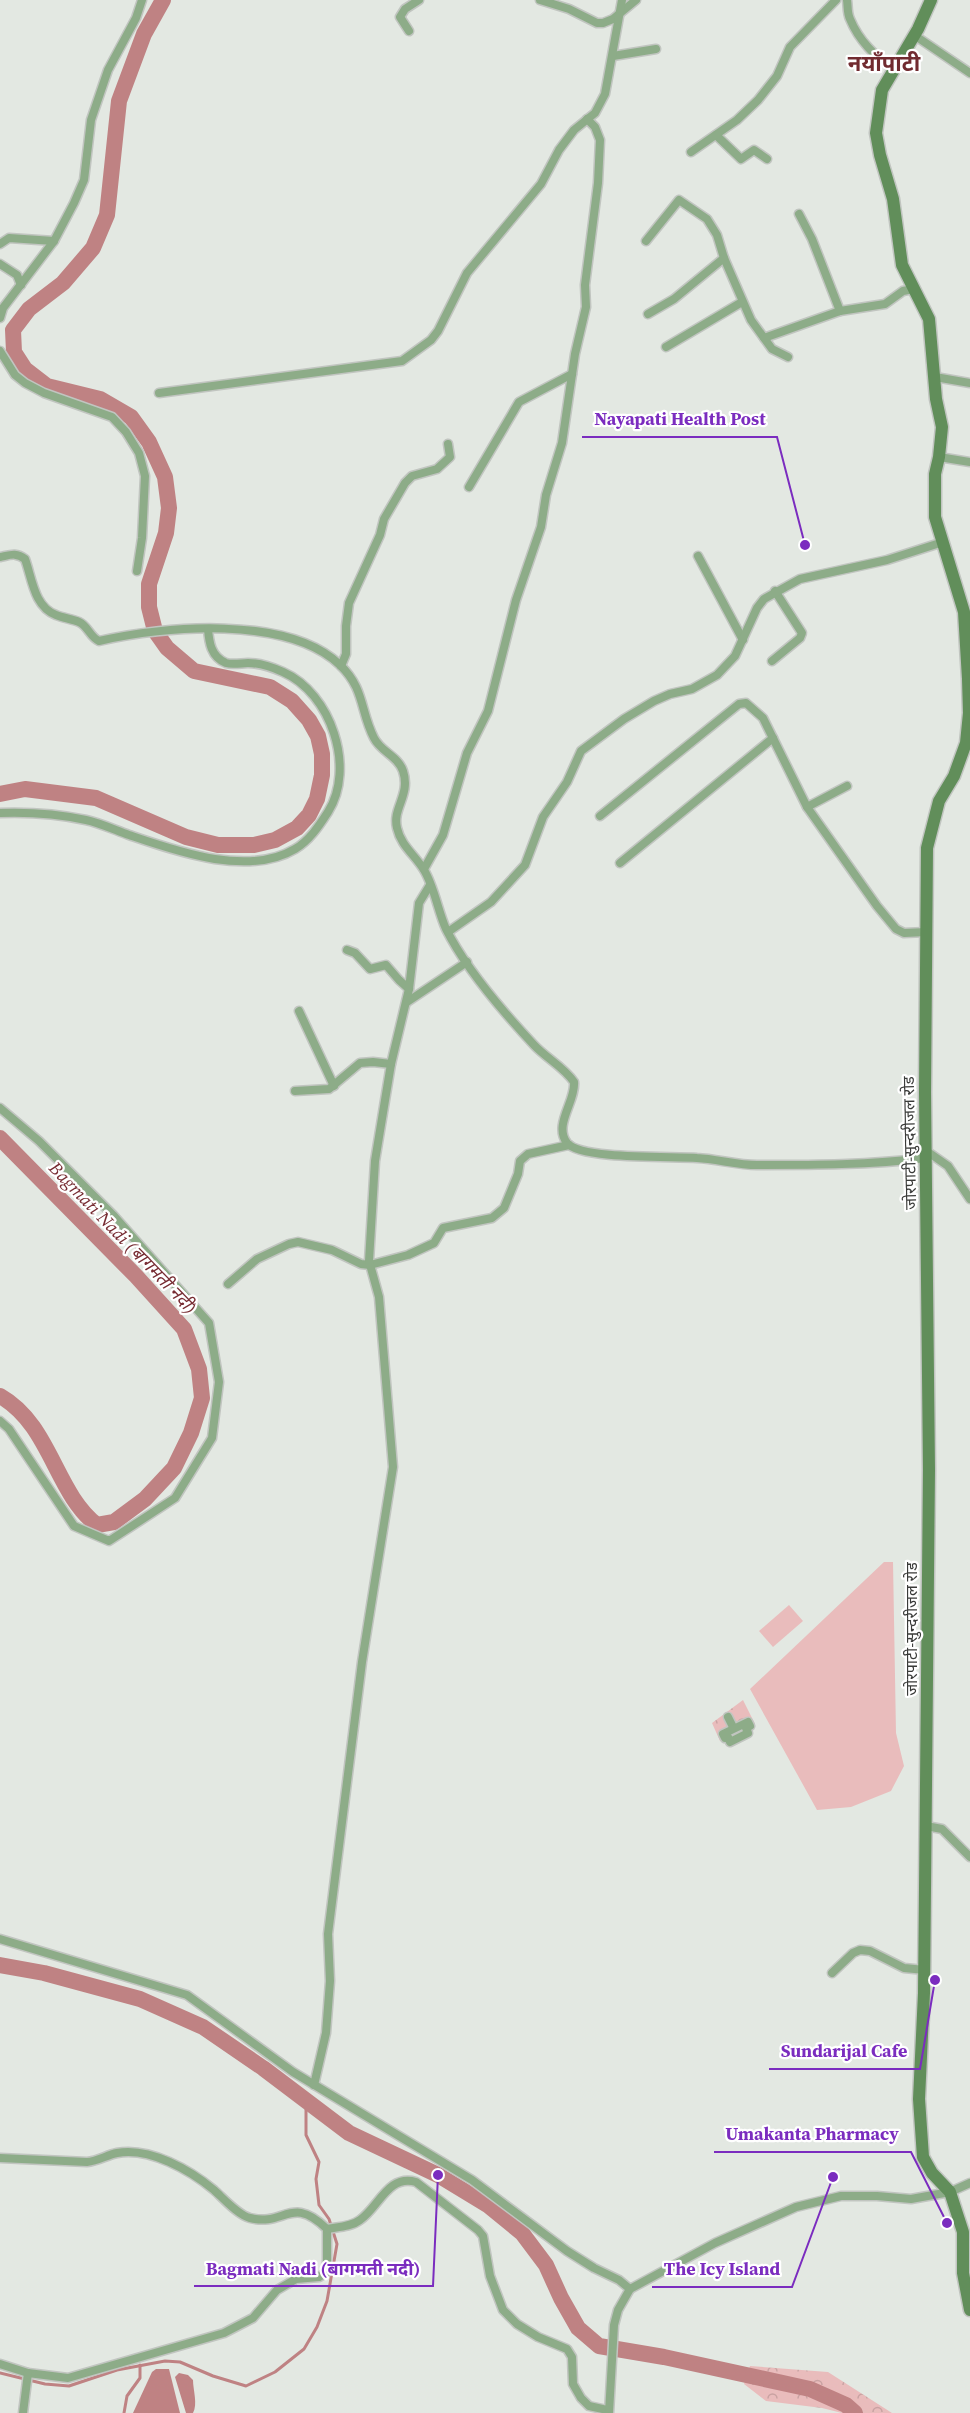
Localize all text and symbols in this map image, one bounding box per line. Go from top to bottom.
district label: नयाँपाटी [848,48,921,78]
callout: Nayapati Health Post [582,401,777,437]
text: Nayapati Health Post [594,406,766,431]
street label: जोरपाटी-सुन्दरीजल रोड [897,1076,921,1210]
water label: Bagmati Nadi (बागमती नदी) [43,1155,203,1319]
street label: जोरपाटी-सुन्दरीजल रोड [900,1562,922,1696]
callout: Sundarijal Cafe [769,2033,920,2069]
text: Sundarijal Cafe [781,2038,907,2063]
callout: Umakanta Pharmacy [714,2116,911,2152]
text: Umakanta Pharmacy [725,2121,899,2146]
callout: Bagmati Nadi (बागमती नदी) [194,2250,433,2286]
callout: The Icy Island [652,2251,792,2287]
text: Bagmati Nadi (बागमती नदी) [206,2256,420,2281]
text: The Icy Island [664,2256,780,2281]

